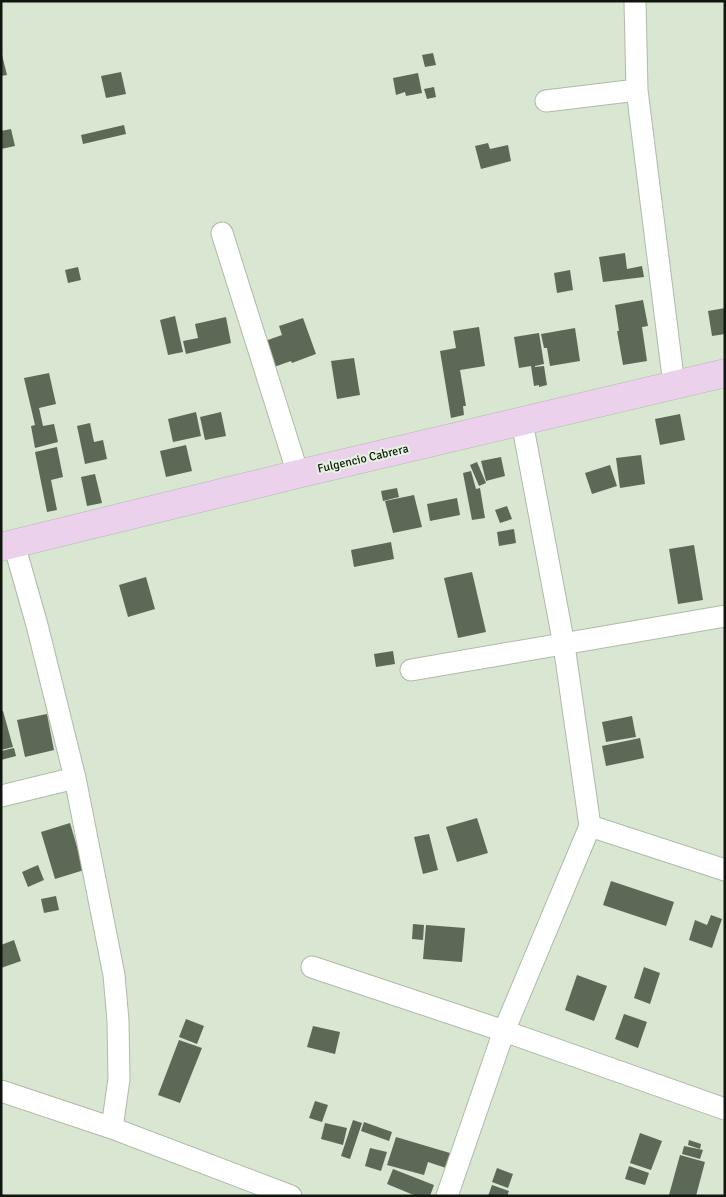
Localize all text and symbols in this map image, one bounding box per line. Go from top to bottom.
street label: Fulgencio Cabrera [316,441,410,477]

